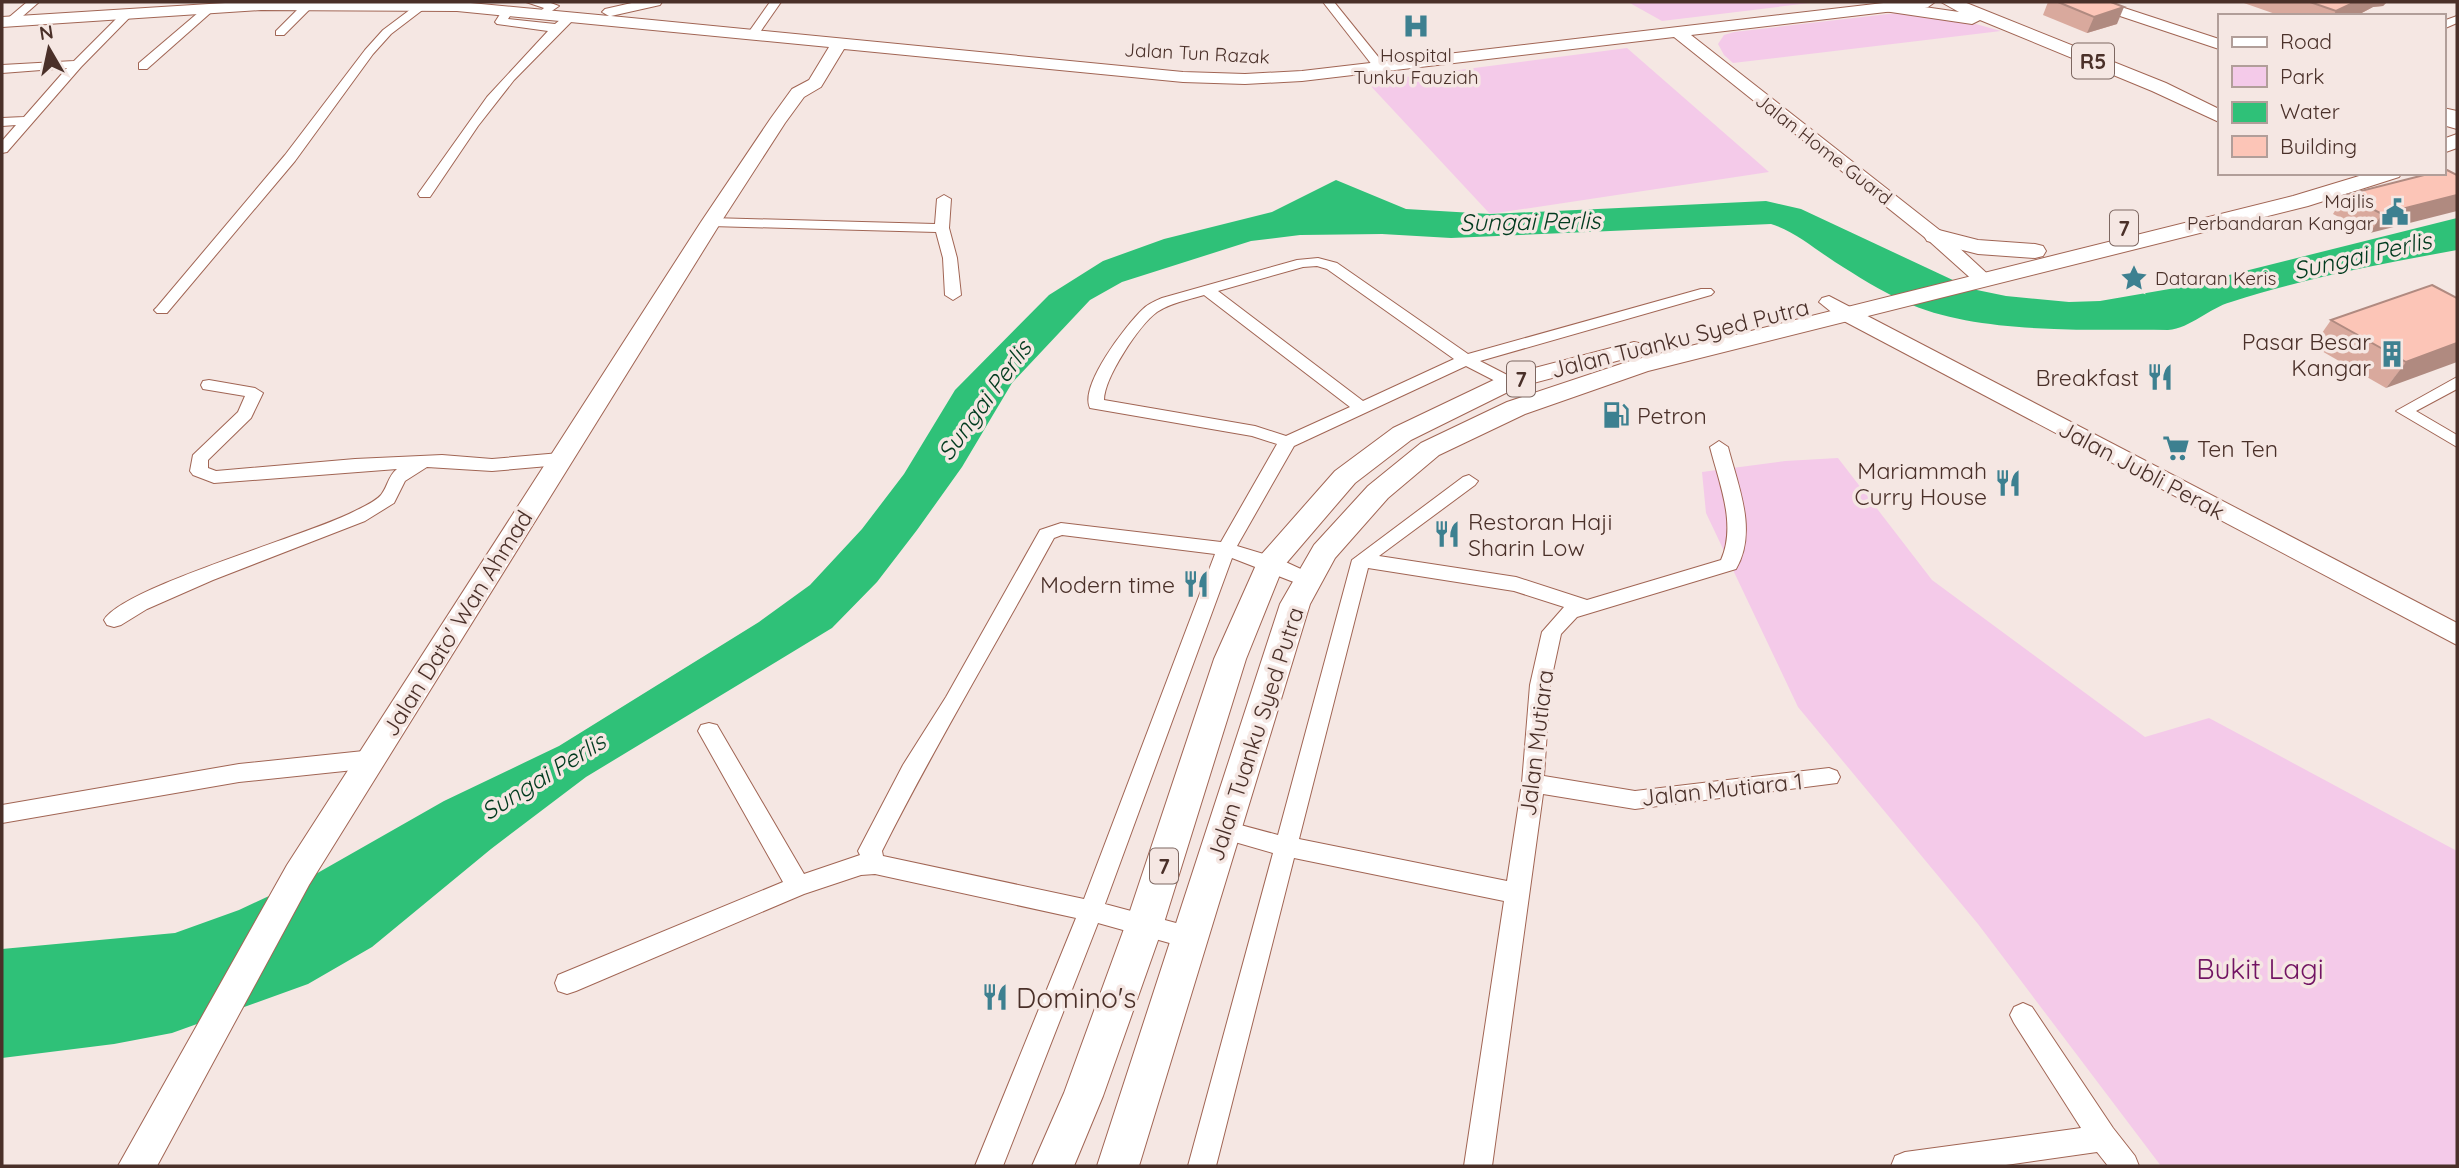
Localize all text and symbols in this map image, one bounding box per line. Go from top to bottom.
hospital icon: Hospital Tunku Fauziah [1401,11,1431,41]
north arrow [14,14,84,84]
legend [2218,14,2445,175]
text: N [38,19,55,45]
text: Road [2280,28,2332,54]
street label: Jalan Tun Razak [1124,37,1270,69]
place label: Hospital Tunku Fauziah [1353,43,1479,89]
road number: R5 [2072,43,2114,78]
text: Park [2280,63,2324,89]
street label: Jalan Home Guard [1751,88,1897,210]
text: Water [2280,98,2340,124]
text: Building [2280,133,2357,159]
place label: Majlis Perbandaran Kangar [2187,189,2375,235]
public building icon: Majlis Perbandaran Kangar [2380,197,2410,227]
water label: Sungai Perlis [1459,205,1602,237]
road number: 7 [2110,210,2138,246]
water label: Sungai Perlis [2290,224,2436,285]
place icon: Dataran Keris [2119,263,2149,293]
place label: Dataran Keris [2155,266,2276,290]
street label: Jalan Tuanku Syed Putra [1548,292,1812,384]
place label: Pasar Besar Kangar [2242,327,2371,382]
water label: Sungai Perlis [930,333,1039,466]
building icon: Pasar Besar Kangar [2377,339,2407,369]
road number: 7 [1507,362,1535,396]
restaurant icon: Breakfast [2145,362,2175,392]
place label: Breakfast [2036,363,2139,392]
fuel station icon: Petron [1601,400,1631,430]
place label: Petron [1637,401,1707,430]
street label: Jalan Jubli Perak [2054,414,2230,526]
supermarket icon: Ten Ten [2161,433,2191,463]
place label: Ten Ten [2197,434,2278,463]
place label: Mariammah Curry House [1855,456,1987,511]
restaurant icon: Mariammah Curry House [1993,468,2023,498]
street label: Jalan Dato' Wan Ahmad [376,505,538,741]
place label: Restoran Haji Sharin Low [1468,507,1612,562]
restaurant icon: Restoran Haji Sharin Low [1432,519,1462,549]
restaurant icon: Modern time [1181,569,1211,599]
place label: Modern time [1040,570,1175,599]
street label: Jalan Tuanku Syed Putra [1200,604,1310,864]
street label: Jalan Mutiara [1513,668,1559,818]
water label: Sungai Perlis [475,725,612,826]
street label: Jalan Mutiara 1 [1640,766,1804,812]
road number: 7 [1150,848,1178,884]
park label: Bukit Lagi [2196,951,2324,986]
place label: Domino's [1016,980,1136,1015]
restaurant icon: Domino's [980,982,1010,1012]

